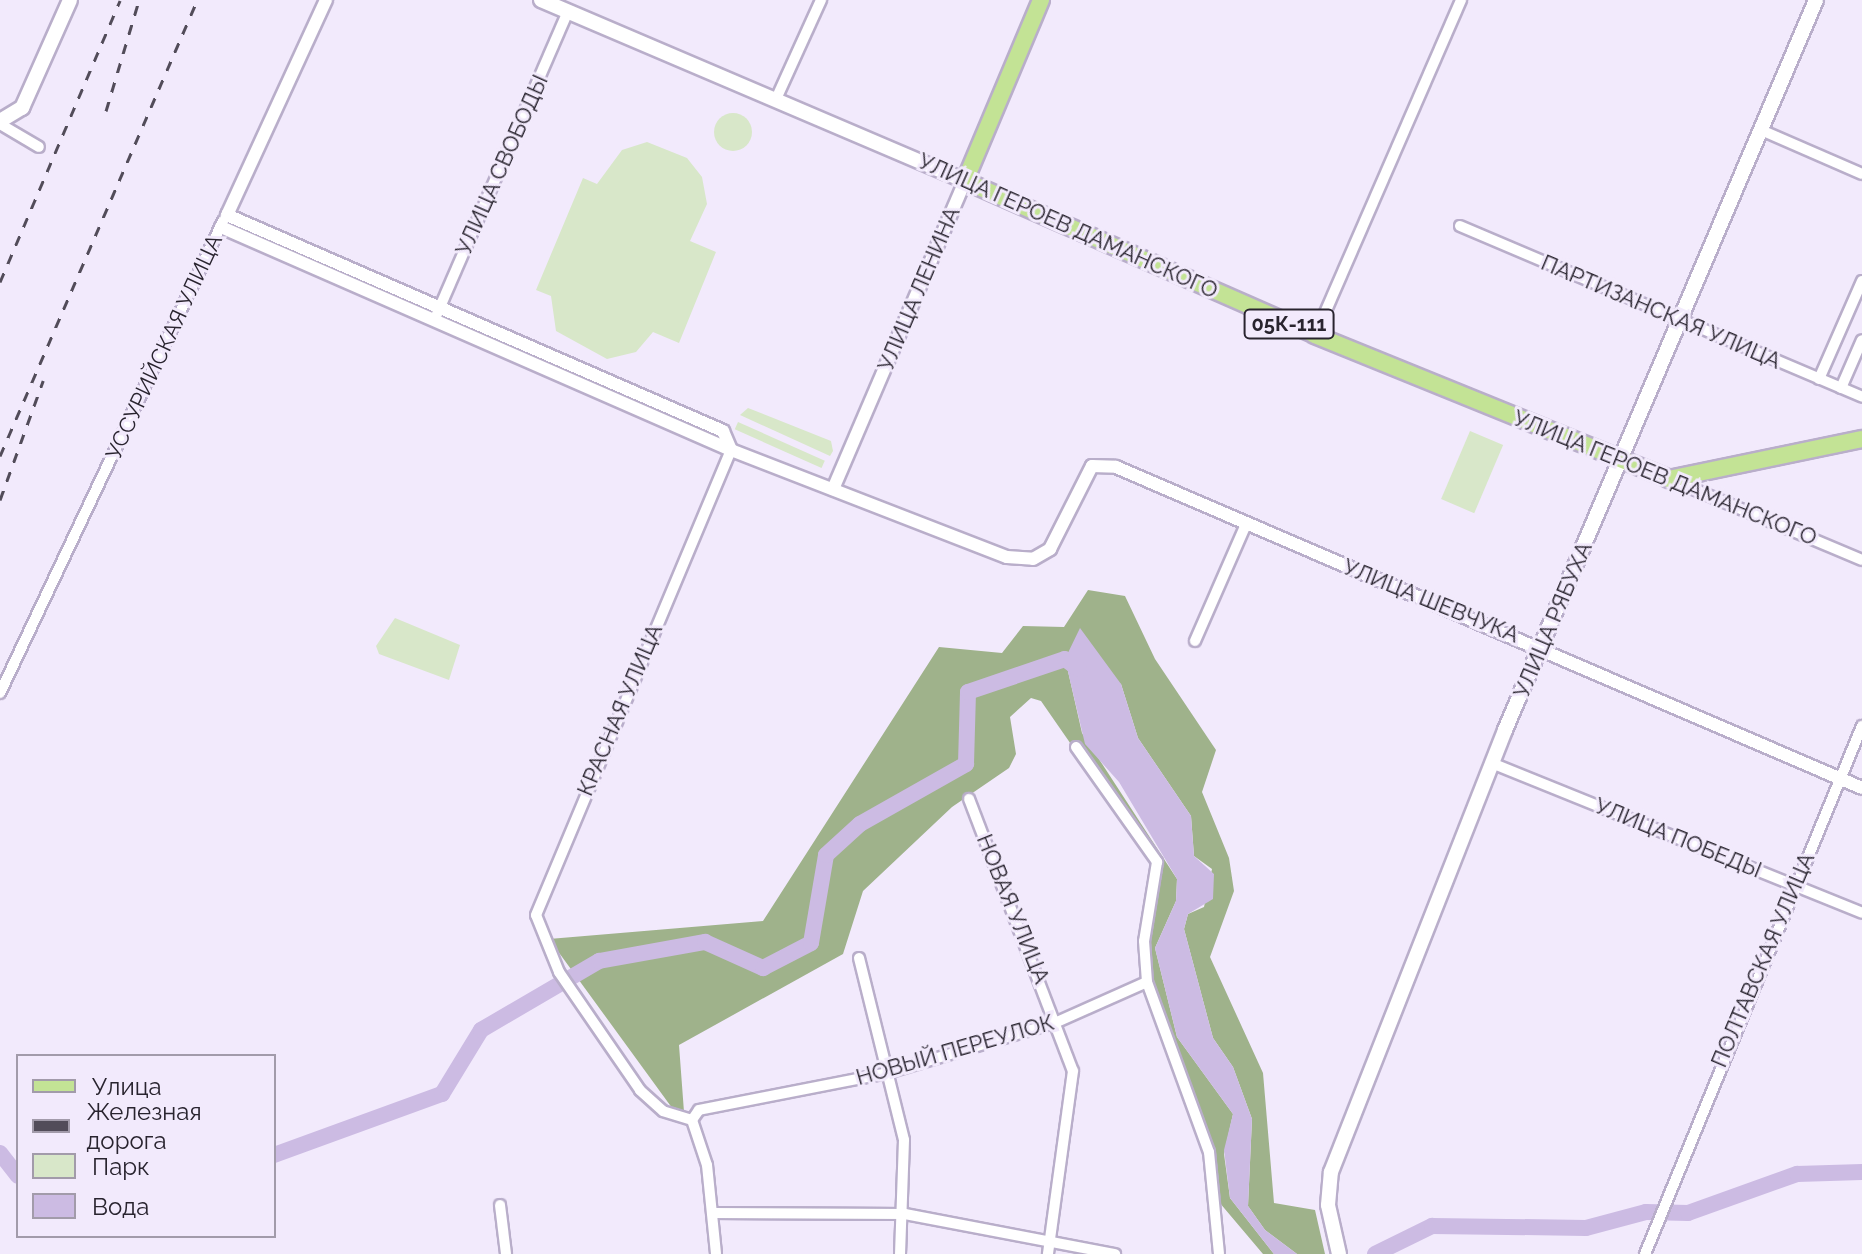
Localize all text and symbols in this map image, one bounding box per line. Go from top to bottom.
street label: УЛИЦА СВОБОДЫ [450,70,554,260]
street label: УЛИЦА ГЕРОЕВ ДАМАНСКОГО [914,148,1222,304]
street label: УЛИЦА ЛЕНИНА [872,203,966,375]
street label: УССУРИЙСКАЯ УЛИЦА [100,230,228,464]
street label: ПАРТИЗАНСКАЯ УЛИЦА [1537,249,1785,375]
road number: 05К-111 [1243,308,1335,340]
street label: УЛИЦА ГЕРОЕВ ДАМАНСКОГО [1509,405,1821,551]
street label: УЛИЦА РЯБУХА [1508,538,1598,702]
street label: УЛИЦА ШЕВЧУКА [1339,553,1523,649]
street label: КРАСНАЯ УЛИЦА [572,620,668,800]
street label: УЛИЦА ПОБЕДЫ [1591,792,1765,884]
street label: НОВАЯ УЛИЦА [971,830,1055,988]
street label: ПОЛТАВСКАЯ УЛИЦА [1706,849,1820,1071]
street label: НОВЫЙ ПЕРЕУЛОК [853,1009,1057,1091]
legend [16,1054,276,1238]
text: Улица [92,1072,162,1101]
text: Железная дорога [86,1097,202,1155]
text: Парк [92,1152,150,1181]
text: Вода [92,1192,149,1221]

